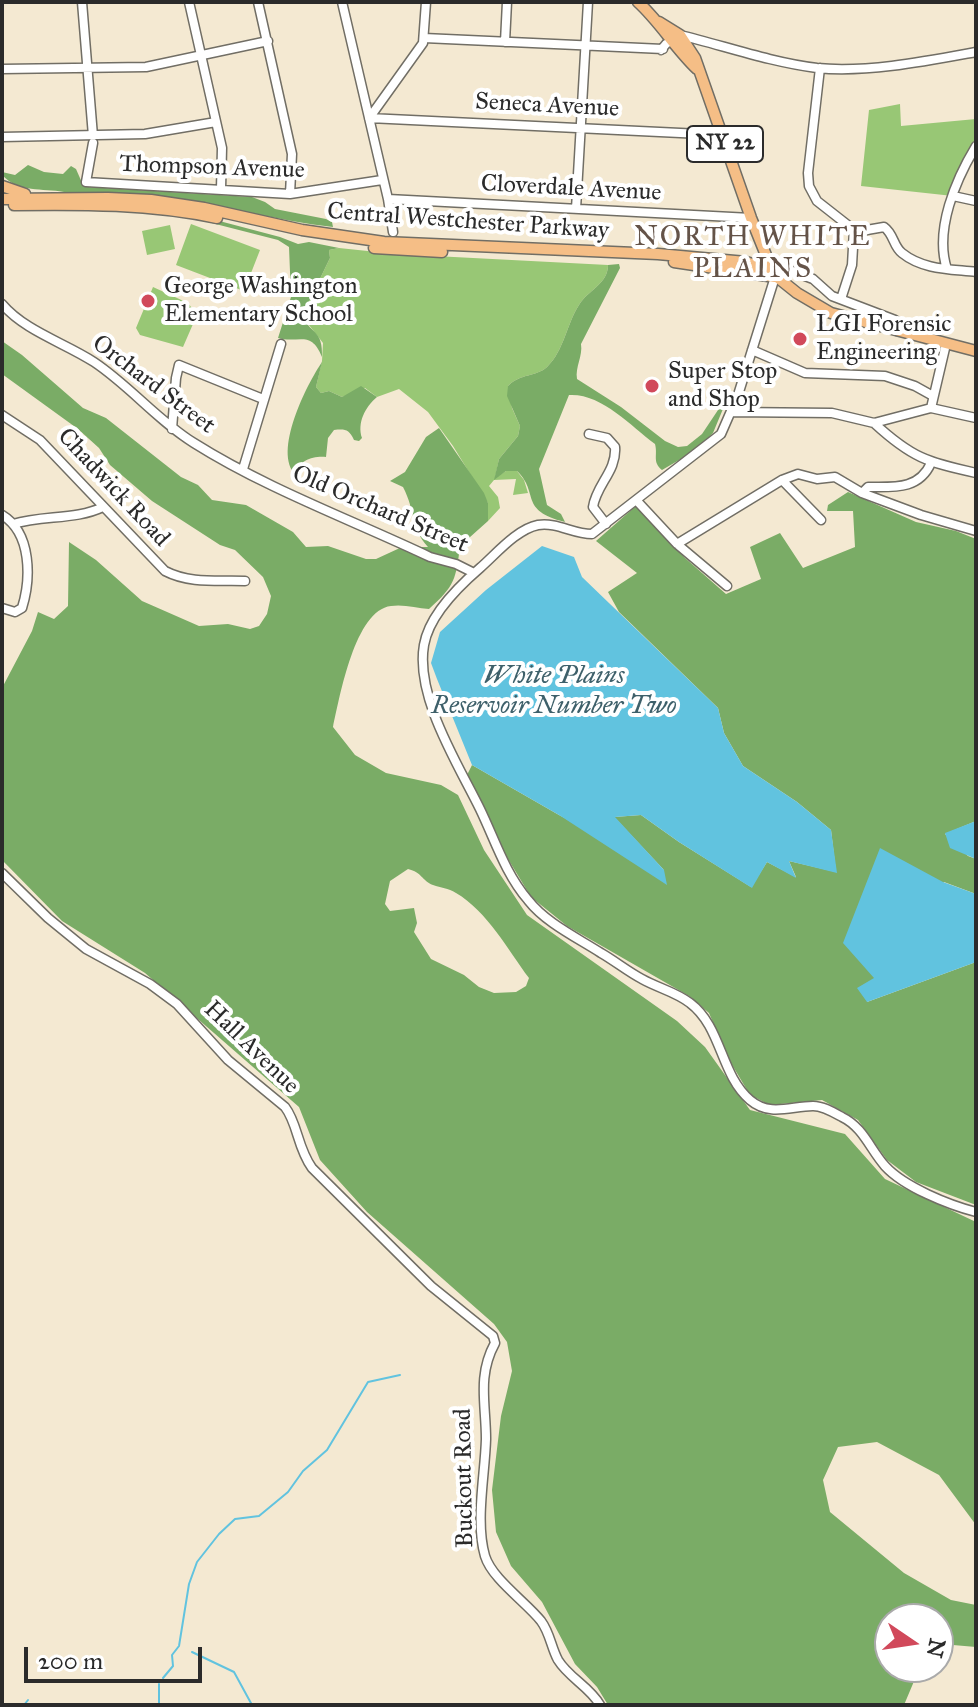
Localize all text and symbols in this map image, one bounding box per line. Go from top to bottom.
street label: Seneca Avenue [474,88,620,124]
road number: NY 22 [687,126,763,162]
street label: Thompson Avenue [119,150,305,186]
street label: Cloverdale Avenue [480,170,662,208]
street label: Central Westchester Parkway [326,198,610,246]
district label: NORTH WHITE PLAINS [634,221,872,287]
place label: George Washington Elementary School [164,273,357,329]
marker: George Washington Elementary School [139,292,157,310]
place label: LGI Forensic Engineering [816,311,951,367]
street label: Orchard Street [86,329,220,441]
marker: LGI Forensic Engineering [791,330,809,348]
place label: Super Stop and Shop [668,358,777,414]
marker: Super Stop and Shop [643,377,661,395]
street label: Chadwick Road [51,423,175,553]
street label: Old Orchard Street [288,460,472,560]
water label: White Plains Reservoir Number Two [431,661,677,722]
street label: Hall Avenue [197,996,305,1100]
street label: Buckout Road [449,1408,481,1548]
north arrow [874,1603,954,1683]
scale bar [28,1631,206,1681]
text: N [921,1636,951,1660]
text: 200 m [38,1646,103,1676]

